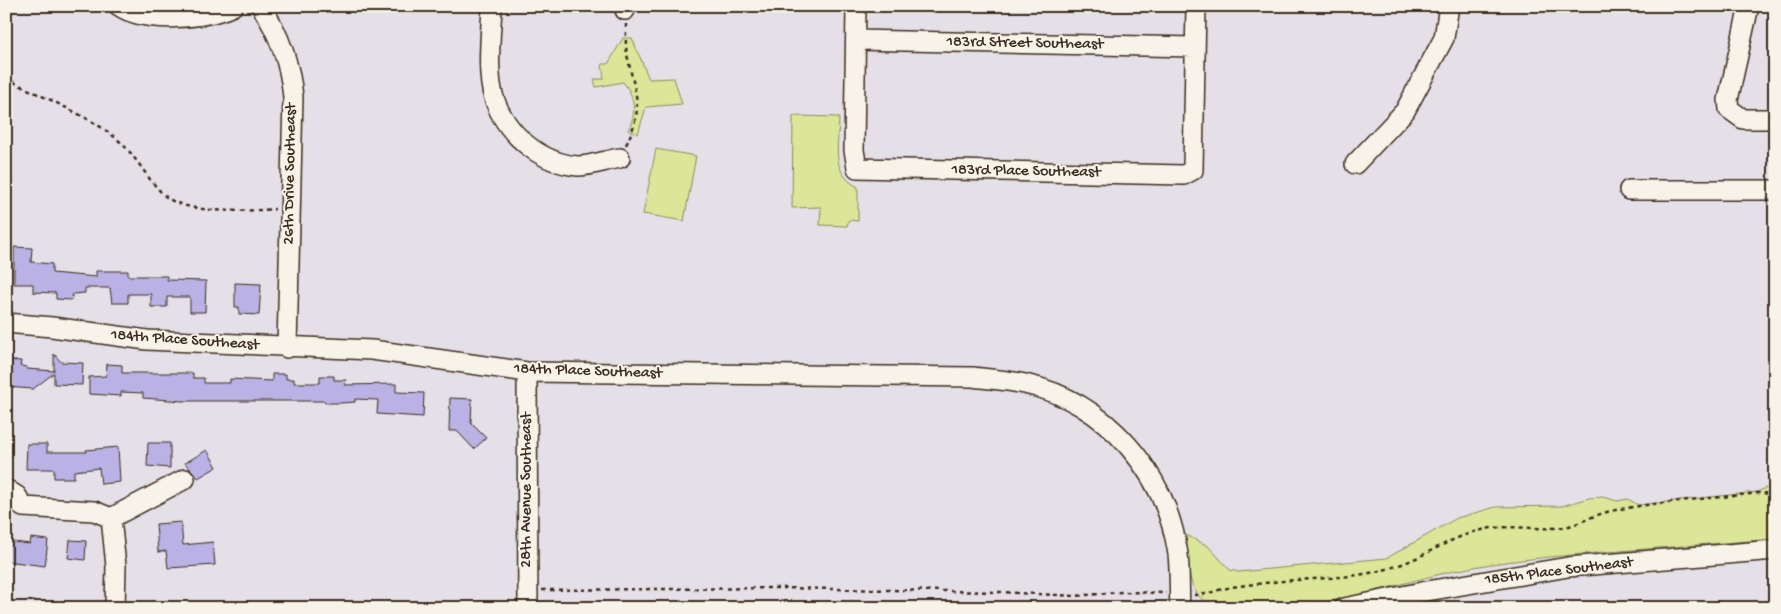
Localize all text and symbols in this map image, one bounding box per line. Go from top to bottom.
street label: 183rd Street Southeast [945,33,1105,55]
street label: 26th Drive Southeast [280,102,302,245]
street label: 183rd Place Southeast [950,161,1102,183]
street label: 184th Place Southeast [109,326,261,356]
street label: 184th Place Southeast [513,360,664,384]
street label: 28th Avenue Southeast [518,411,537,568]
street label: 185th Place Southeast [1483,553,1636,591]

